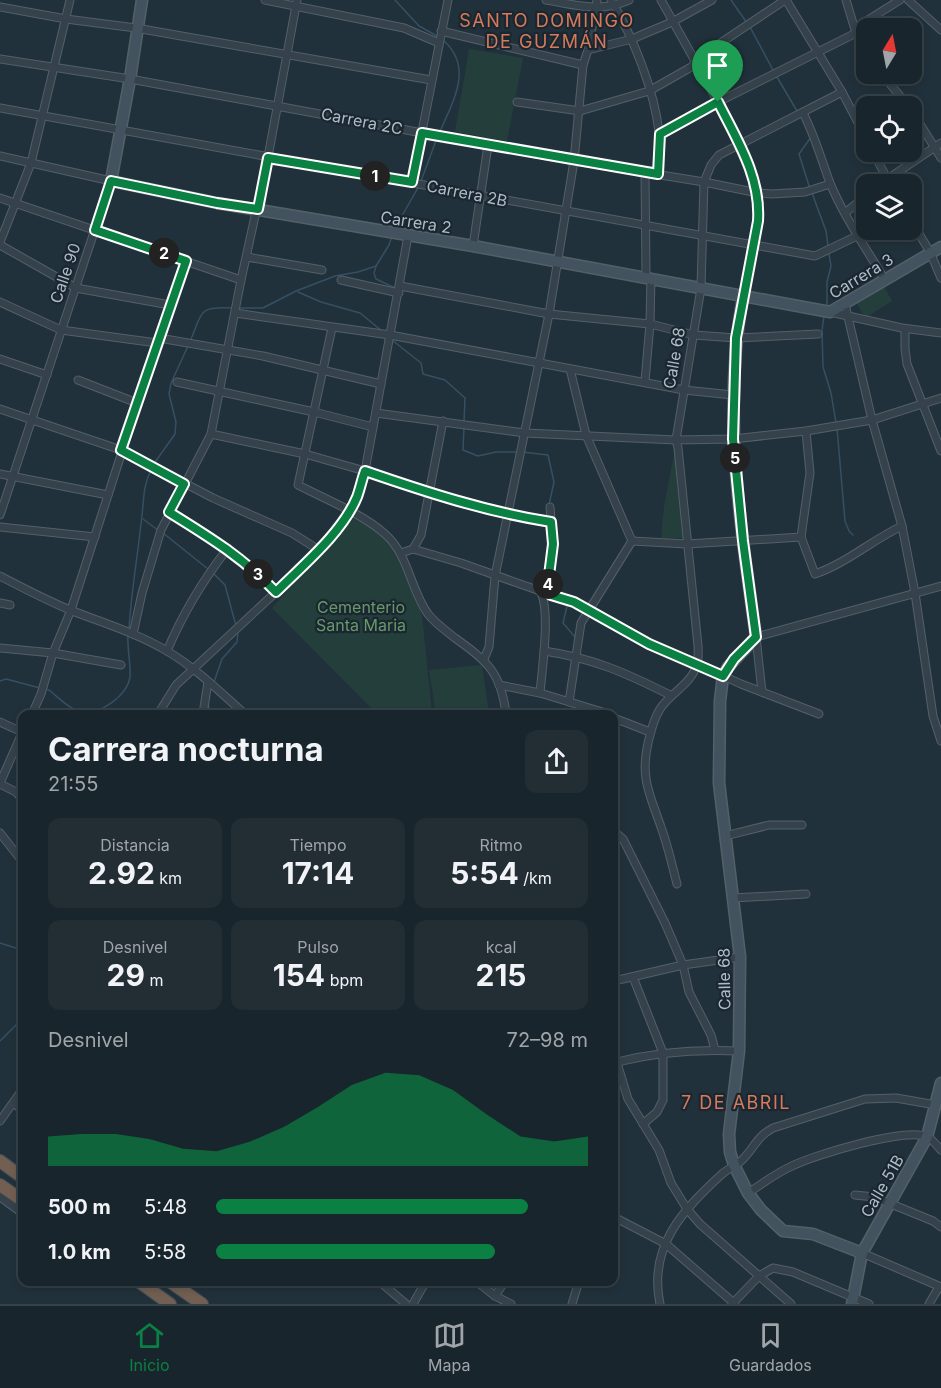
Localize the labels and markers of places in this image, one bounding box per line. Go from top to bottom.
pin [692,40,743,102]
pin: 1 [360,161,390,191]
pin: 2 [149,238,179,268]
pin: 5 [720,443,750,473]
pin: 3 [243,559,273,589]
pin: 4 [533,569,563,599]

